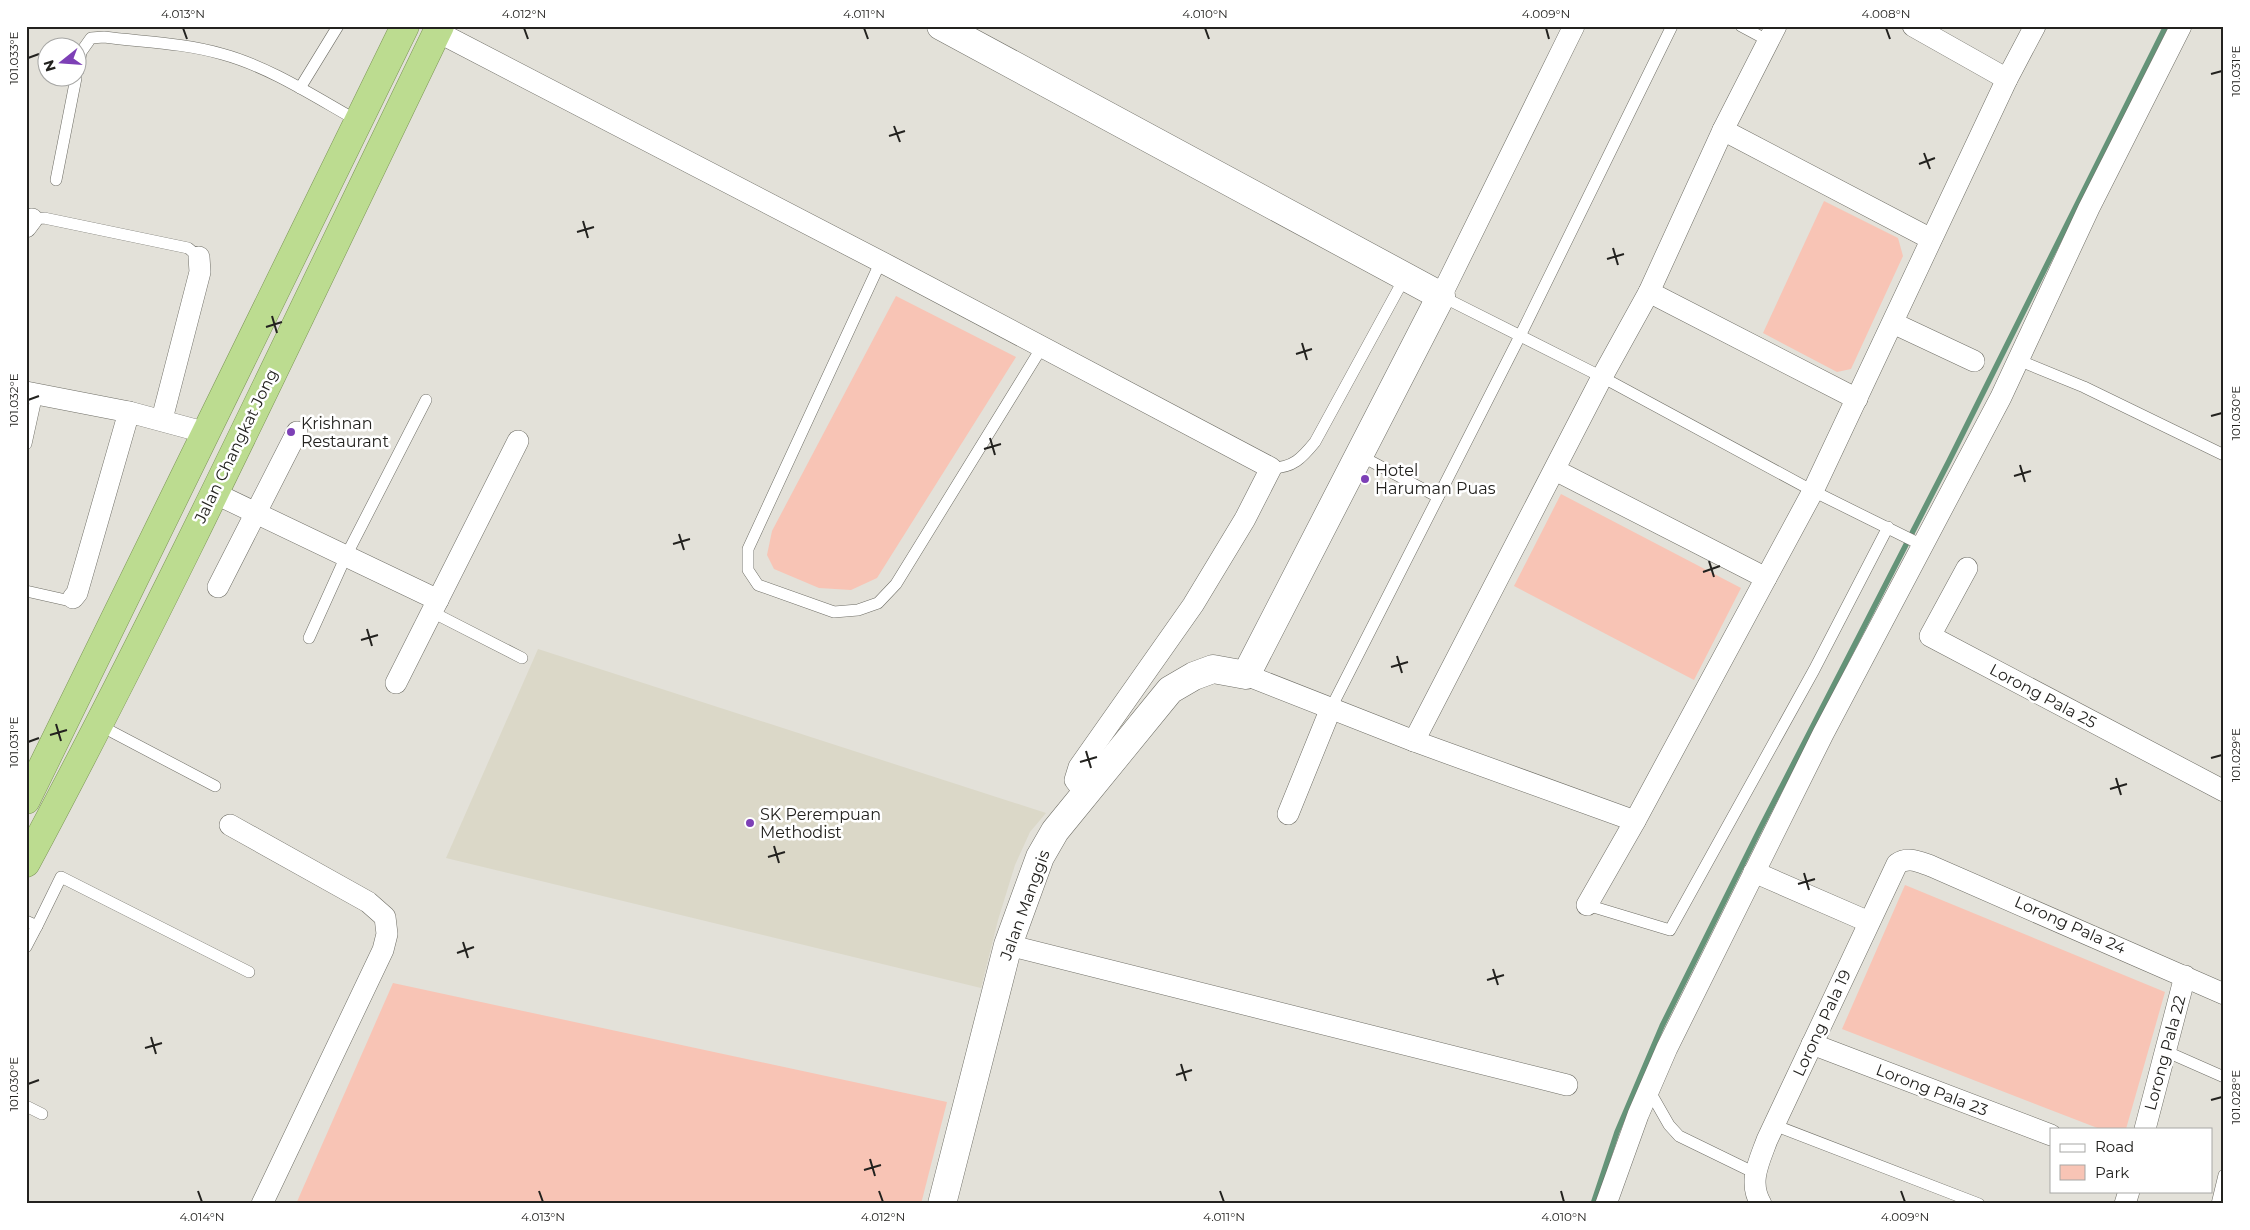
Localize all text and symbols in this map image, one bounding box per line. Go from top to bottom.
text: 4.013°N [161,6,205,21]
text: 4.012°N [502,6,546,21]
text: 4.011°N [843,6,885,21]
text: 4.010°N [1182,6,1228,21]
text: 4.009°N [1522,6,1570,21]
text: 4.008°N [1862,6,1910,21]
text: 101.033°E [6,31,21,85]
north arrow [38,38,88,88]
text: 101.031°E [2228,46,2243,97]
text: N [39,58,60,74]
street label: Jalan Changkat Jong [190,366,282,527]
text: 101.032°E [6,373,21,427]
text: 101.030°E [2228,386,2243,440]
place label: Krishnan Restaurant [301,414,389,451]
marker: Krishnan Restaurant [285,426,297,438]
place label: Hotel Haruman Puas [1375,461,1496,498]
marker: Hotel Haruman Puas [1359,473,1371,485]
street label: Lorong Pala 25 [1986,660,2100,732]
text: 101.031°E [6,717,21,768]
text: 101.029°E [2228,728,2243,782]
place label: SK Perempuan Methodist [760,805,881,842]
marker: SK Perempuan Methodist [744,817,756,829]
street label: Jalan Manggis [996,847,1054,964]
street label: Lorong Pala 24 [2012,892,2129,958]
street label: Lorong Pala 19 [1789,967,1855,1079]
street label: Lorong Pala 22 [2141,993,2189,1113]
text: 101.030°E [6,1057,21,1111]
street label: Lorong Pala 23 [1873,1060,1991,1120]
text: 101.028°E [2228,1070,2243,1124]
legend [2050,1128,2212,1192]
text: Road [2095,1137,2134,1156]
text: Park [2095,1163,2129,1182]
text: 4.014°N [179,1209,225,1224]
text: 4.013°N [521,1209,565,1224]
text: 4.012°N [861,1209,905,1224]
text: 4.011°N [1203,1209,1245,1224]
text: 4.010°N [1541,1209,1587,1224]
text: 4.009°N [1881,1209,1929,1224]

